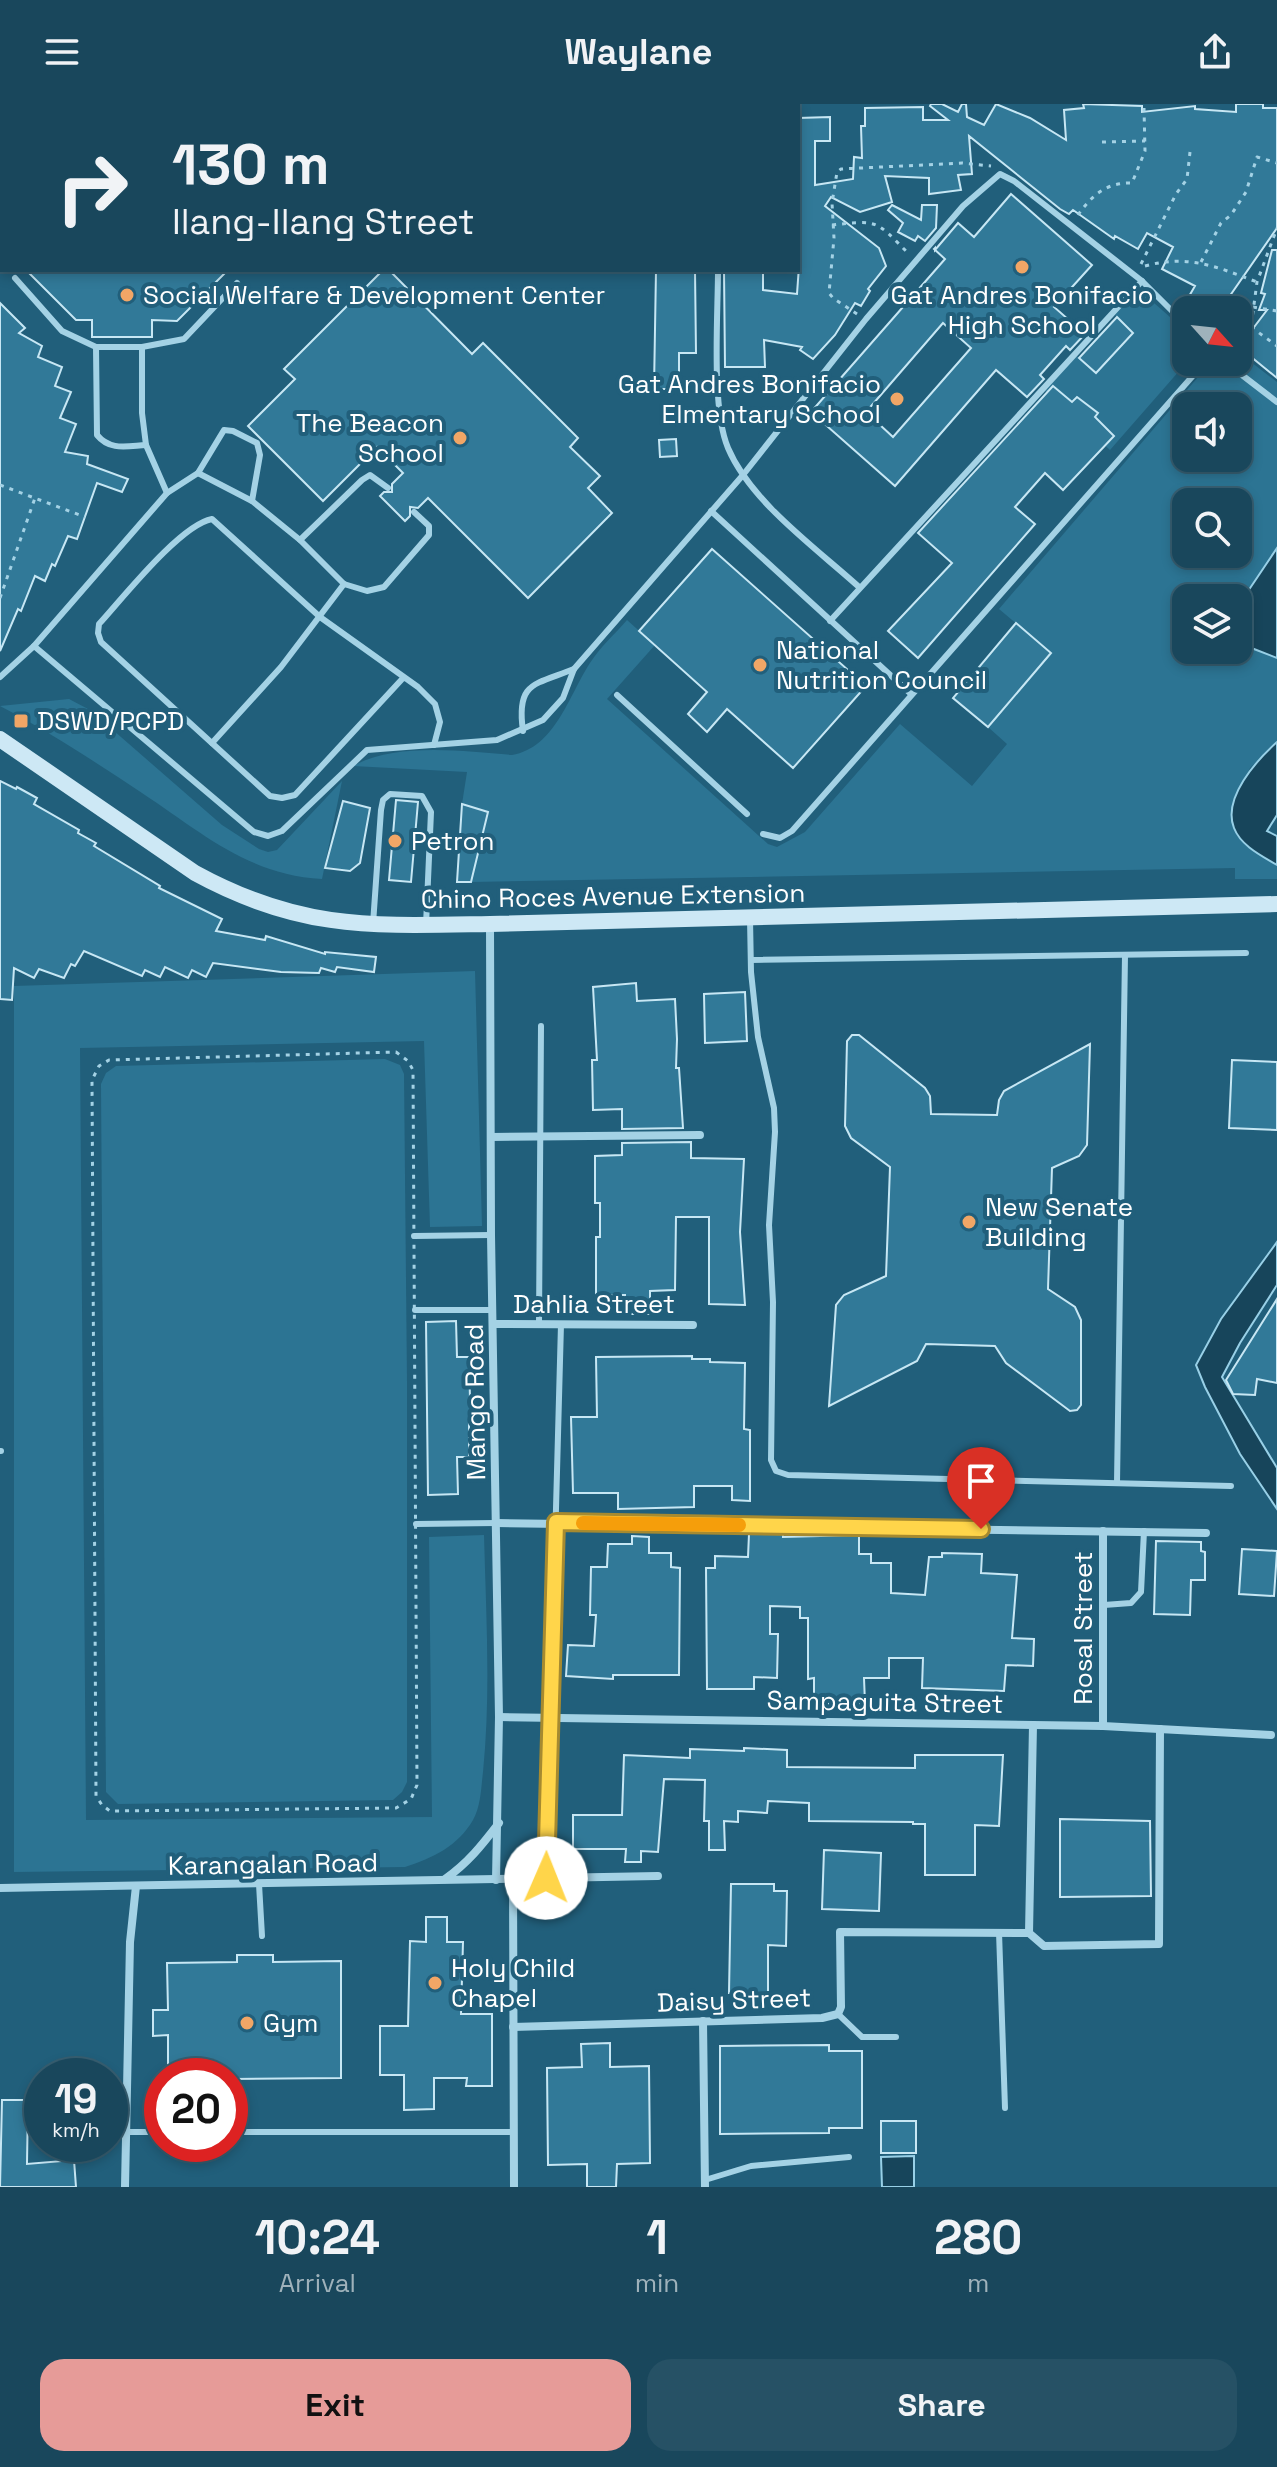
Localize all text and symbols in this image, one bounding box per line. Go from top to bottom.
text: Waylane [565,29,712,75]
icon: menu [40,30,84,74]
icon: share [1193,30,1237,74]
text: 130 m [172,129,330,200]
icon: right [40,136,144,240]
text: Ilang-Ilang Street [172,199,475,245]
marker: Gat Andres Bonifacio High School [1013,258,1031,276]
place label: Social Welfare & Development Center [143,278,605,312]
place label: Gat Andres Bonifacio High School [890,278,1154,342]
marker: Social Welfare & Development Center [118,286,136,304]
north arrow [1172,296,1252,376]
map controls [1172,296,1252,664]
place label: Gat Andres Bonifacio Elmentary School [618,367,881,431]
marker: Gat Andres Bonifacio Elmentary School [888,390,906,408]
button: sound [1172,392,1252,472]
place label: The Beacon School [296,406,444,470]
marker: The Beacon School [451,429,469,447]
button: search [1172,488,1252,568]
button: layers [1172,584,1252,664]
place label: National Nutrition Council [776,633,987,697]
marker: National Nutrition Council [751,656,769,674]
place label: DSWD/PCPD [37,704,184,738]
marker: DSWD/PCPD [12,712,30,730]
place label: Petron [411,824,494,858]
marker: Petron [386,832,404,850]
street label: Chino Roces Avenue Extension [420,876,806,916]
place label: New Senate Building [985,1190,1133,1254]
marker: New Senate Building [960,1213,978,1231]
street label: Dahlia Street [513,1287,675,1321]
street label: Mango Road [457,1323,493,1481]
pin [947,1447,1015,1529]
icon: arrive [959,1459,1003,1503]
street label: Rosal Street [1066,1551,1100,1705]
street label: Sampaguita Street [766,1683,1004,1721]
position arrow [504,1836,588,1920]
street label: Karangalan Road [167,1845,379,1883]
place label: Holy Child Chapel [451,1951,575,2015]
marker: Holy Child Chapel [426,1974,444,1992]
street label: Daisy Street [656,1980,812,2020]
place label: Gym [263,2006,318,2040]
marker: Gym [238,2014,256,2032]
speed limit sign: 20 [144,2058,248,2162]
text: 19 [55,2074,97,2125]
text: km/h [52,2117,100,2143]
text: 10:24 [255,2207,380,2268]
text: 1 [646,2207,668,2268]
text: 280 [934,2207,1022,2268]
text: Arrival [279,2266,356,2300]
text: min [635,2266,679,2300]
text: m [967,2266,989,2300]
button: Exit [40,2359,631,2451]
button: Share [647,2359,1237,2451]

